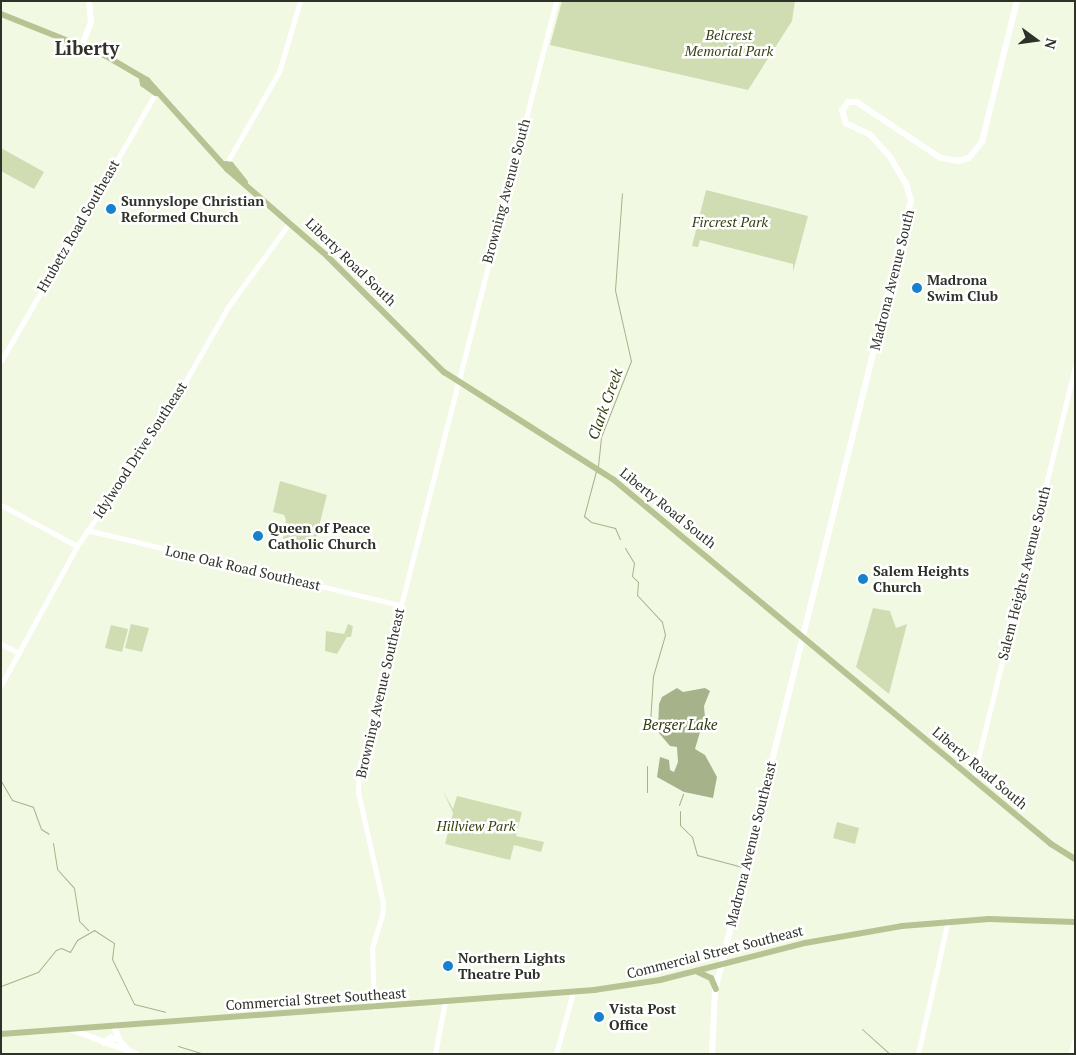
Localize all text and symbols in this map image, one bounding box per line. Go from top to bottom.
north arrow [1011,15,1061,65]
park label: Belcrest Memorial Park [685,27,773,59]
text: N [1041,36,1062,51]
district label: Liberty [55,37,119,59]
street label: Browning Avenue South [479,117,533,265]
street label: Hrubetz Road Southeast [33,157,123,295]
place label: Sunnyslope Christian Reformed Church [121,193,264,226]
marker: Sunnyslope Christian Reformed Church [105,203,117,215]
street label: Madrona Avenue South [866,208,918,352]
park label: Fircrest Park [692,214,768,230]
street label: Liberty Road South [302,215,400,309]
place label: Madrona Swim Club [927,272,998,304]
marker: Madrona Swim Club [911,282,923,294]
water label: Clark Creek [584,366,626,442]
street label: Idylwood Drive Southeast [90,379,190,521]
street label: Liberty Road South [617,464,719,552]
street label: Salem Heights Avenue South [994,484,1054,662]
place label: Queen of Peace Catholic Church [268,520,376,552]
marker: Queen of Peace Catholic Church [252,530,264,542]
street label: Lone Oak Road Southeast [164,542,322,594]
place label: Salem Heights Church [873,563,969,596]
marker: Salem Heights Church [857,573,869,585]
street label: Browning Avenue Southeast [352,606,408,780]
water label: Berger Lake [642,716,718,734]
street label: Liberty Road South [929,723,1031,813]
street label: Madrona Avenue Southeast [722,759,780,929]
park label: Hillview Park [437,818,515,834]
street label: Commercial Street Southeast [625,922,805,982]
place label: Northern Lights Theatre Pub [458,950,565,982]
marker: Northern Lights Theatre Pub [442,960,454,972]
street label: Commercial Street Southeast [225,984,407,1014]
place label: Vista Post Office [609,1001,676,1034]
marker: Vista Post Office [593,1011,605,1023]

